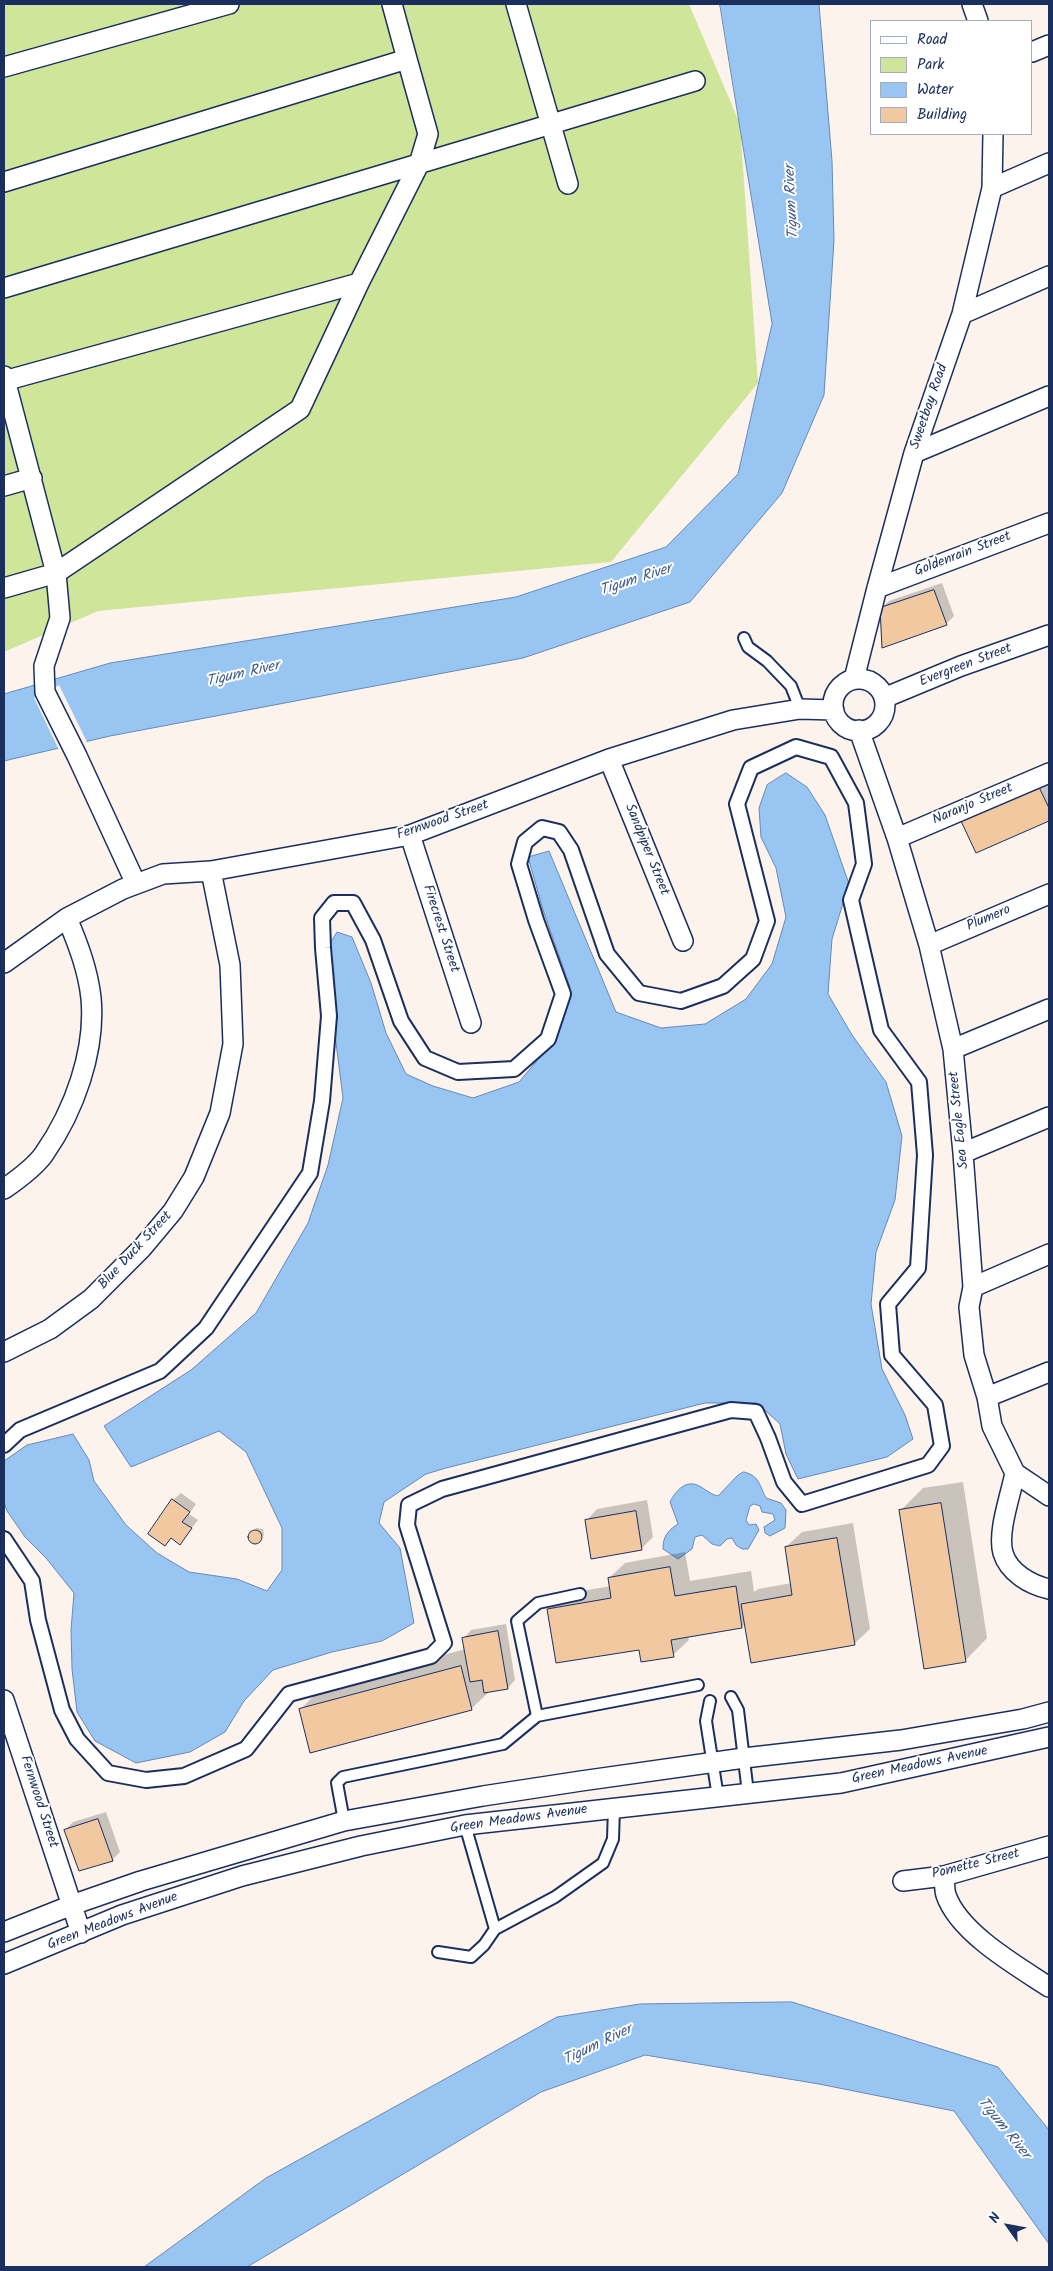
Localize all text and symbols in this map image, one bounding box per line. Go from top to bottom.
legend [870,20,1033,135]
text: Road [917,28,947,52]
text: Park [917,53,944,77]
text: Water [917,78,953,102]
text: Building [917,103,967,127]
water label: Tigum River [782,164,804,240]
street label: Sweetbay Road [908,362,952,452]
street label: Goldenrain Street [912,529,1014,581]
water label: Tigum River [598,561,674,601]
street label: Evergreen Street [917,641,1015,691]
water label: Tigum River [205,658,281,692]
street label: Naranjo Street [930,781,1016,829]
street label: Fernwood Street [395,797,491,845]
street label: Sandpiper Street [620,802,672,898]
street label: Firecrest Street [418,883,462,975]
street label: Plumero [964,902,1014,936]
street label: Sea Eagle Street [947,1070,973,1170]
street label: Blue Duck Street [96,1208,176,1294]
street label: Green Meadows Avenue [851,1743,989,1789]
street label: Fernwood Street [15,1754,61,1850]
street label: Green Meadows Avenue [449,1802,589,1838]
street label: Pomette Street [930,1846,1022,1884]
street label: Green Meadows Avenue [45,1889,181,1955]
water label: Tigum River [561,2022,635,2070]
water label: Tigum River [973,2094,1033,2164]
north arrow [983,2201,1033,2251]
text: N [984,2208,1007,2228]

